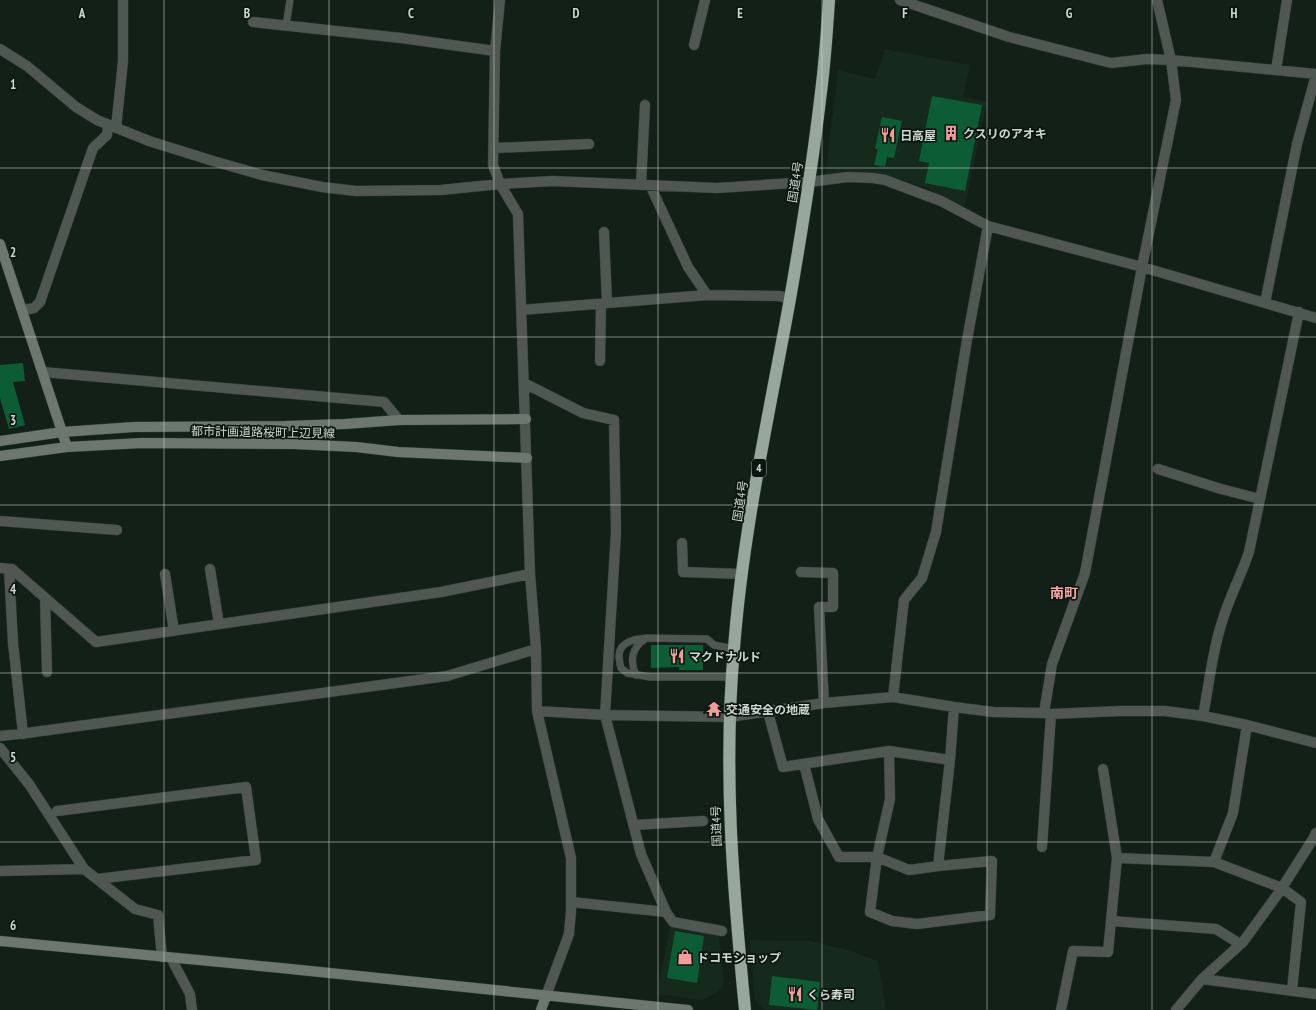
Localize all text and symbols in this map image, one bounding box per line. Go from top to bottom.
text: A [78,5,86,22]
text: B [244,5,250,22]
text: C [408,5,414,22]
text: D [573,5,580,22]
text: E [737,5,743,22]
text: F [902,5,908,22]
text: G [1066,5,1073,22]
text: H [1231,5,1238,22]
text: 1 [10,76,16,93]
building icon: クスリのアオキ [942,124,960,142]
restaurant icon: 日高屋 [879,126,897,144]
place label: クスリのアオキ [963,126,1047,141]
place label: 日高屋 [900,128,936,143]
street label: 国道4号 [784,160,806,204]
text: 2 [10,244,16,261]
text: 3 [10,412,16,429]
street label: 都市計画道路桜町上辺見線 [191,423,335,441]
road number: 4 [752,459,766,477]
street label: 国道4号 [729,479,751,523]
text: 4 [10,581,17,598]
district label: 南町 [1050,584,1078,602]
restaurant icon: マクドナルド [668,647,686,665]
place label: マクドナルド [689,649,761,664]
temple icon: 交通安全の地蔵 [705,700,723,718]
place label: 交通安全の地蔵 [726,702,810,717]
text: 5 [10,749,16,766]
street label: 国道4号 [708,805,724,847]
text: 6 [10,917,16,934]
shop icon: ドコモショップ [676,948,694,966]
place label: ドコモショップ [697,950,781,965]
restaurant icon: くら寿司 [786,985,804,1003]
place label: くら寿司 [807,987,855,1002]

